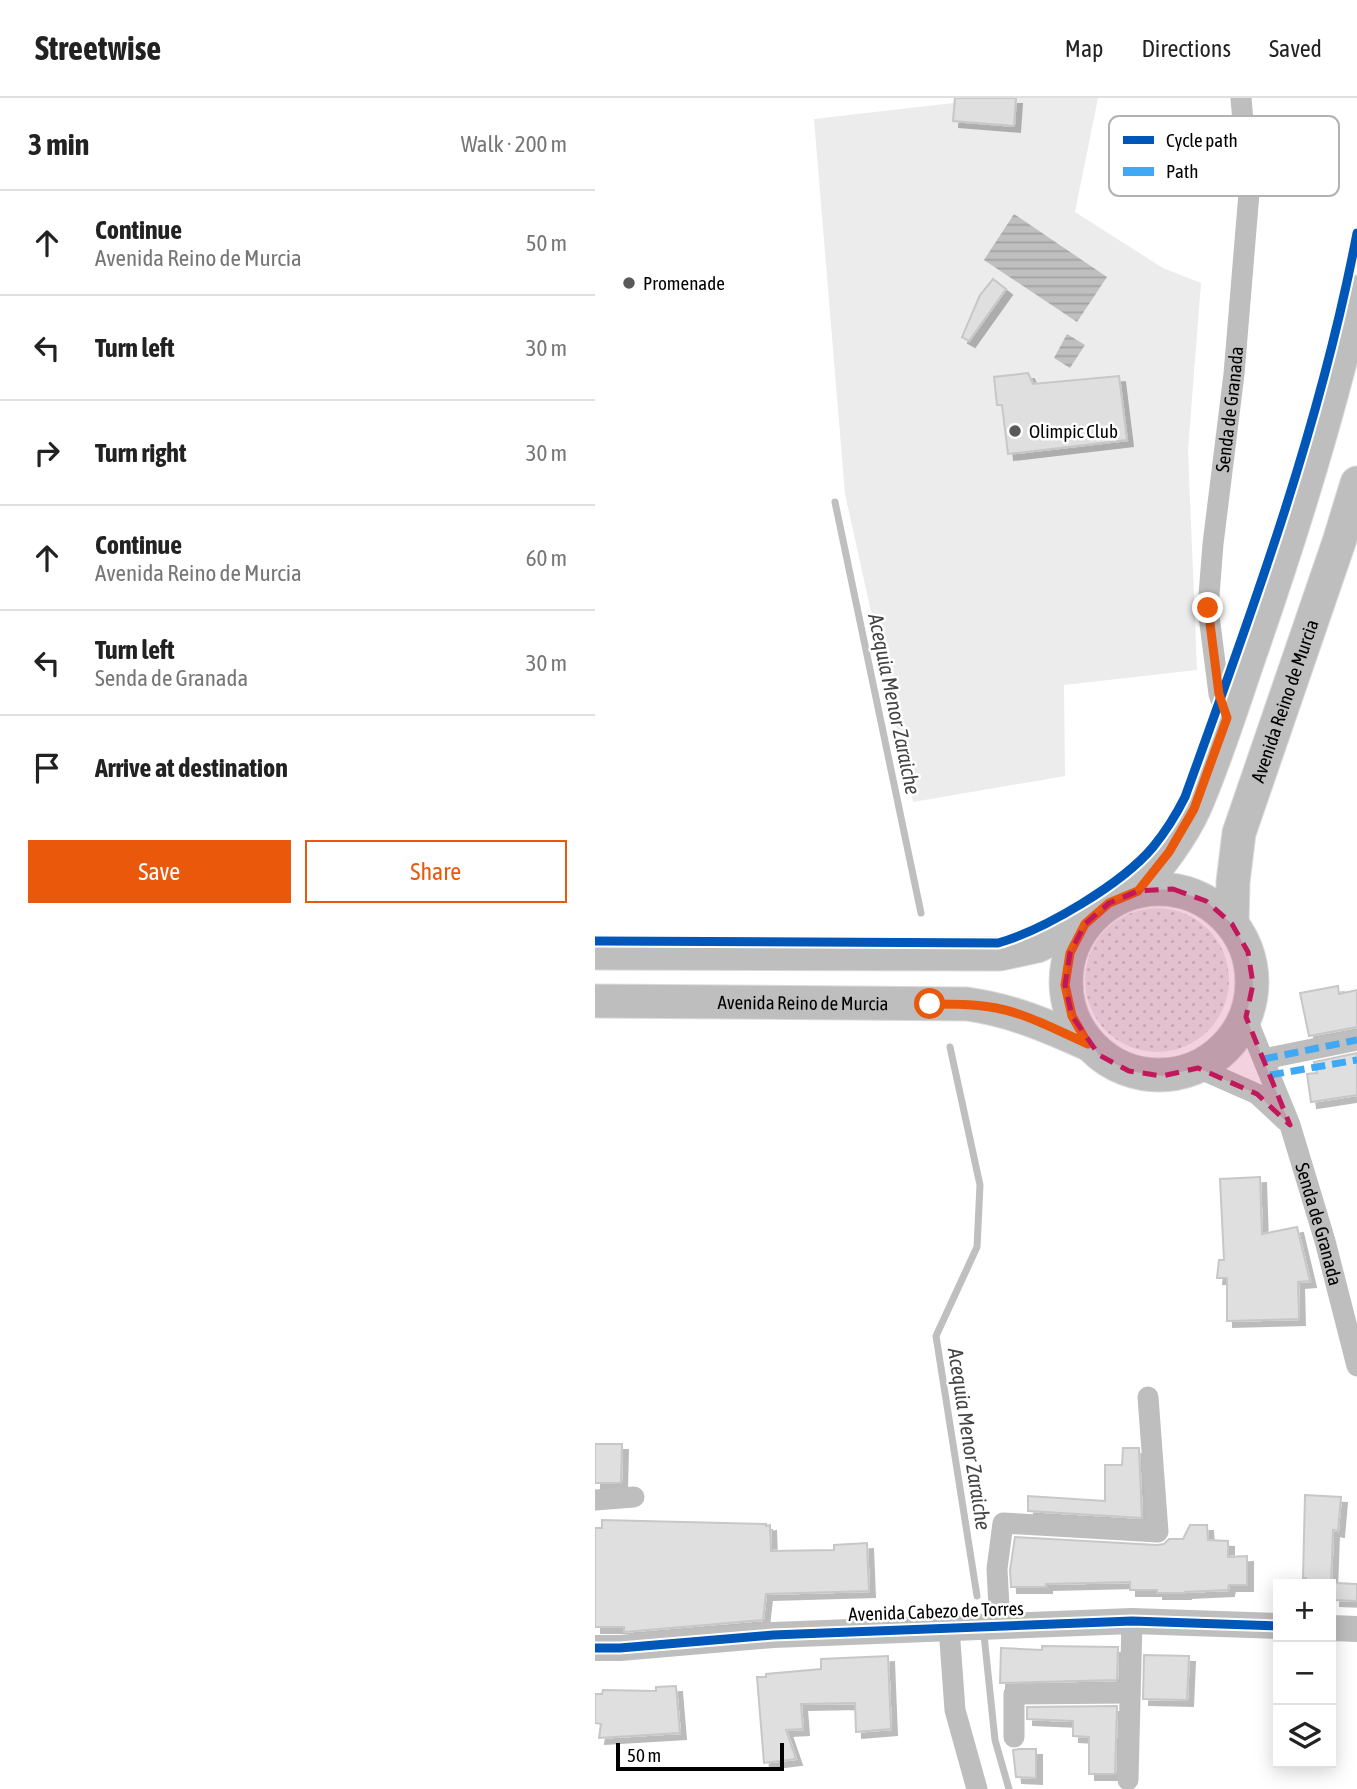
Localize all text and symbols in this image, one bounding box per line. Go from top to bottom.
text: Streetwise [35,29,161,67]
text: Map [1065,35,1103,62]
text: Directions [1141,35,1231,62]
text: Saved [1269,35,1322,62]
legend [1109,116,1339,196]
text: 3 min [28,127,89,161]
text: Cycle path [1166,129,1238,151]
text: Walk · 200 m [461,131,567,157]
text: Path [1166,160,1198,182]
text: Continue [95,215,182,245]
icon: ahead [28,224,66,262]
text: 50 m [526,230,567,256]
text: Avenida Reino de Murcia [95,245,302,271]
place label: Promenade [643,272,725,294]
marker: Promenade [621,275,637,291]
icon: left [28,329,66,367]
text: Turn left [95,333,175,363]
text: 30 m [526,335,567,361]
street label: Senda de Granada [1211,345,1247,473]
place label: Olimpic Club [1029,420,1118,442]
marker: Olimpic Club [1007,423,1023,439]
icon: right [28,434,66,472]
text: Turn right [95,438,186,468]
text: 30 m [526,440,567,466]
text: Continue [95,530,182,560]
icon: ahead [28,539,66,577]
text: 60 m [526,545,567,571]
text: Avenida Reino de Murcia [95,560,302,586]
route end [1192,592,1223,623]
water label: Acequia Menor Zaraiche [864,610,926,797]
street label: Avenida Reino de Murcia [1246,617,1323,785]
text: Turn left [95,635,175,665]
icon: left [28,644,66,682]
text: 30 m [526,650,567,676]
text: Senda de Granada [95,665,248,691]
icon: arrive [28,749,66,787]
text: Arrive at destination [95,753,288,783]
button: Save [28,840,291,903]
button: Share [305,840,567,903]
route start [914,988,945,1019]
street label: Avenida Reino de Murcia [717,991,889,1014]
street label: Senda de Granada [1291,1160,1347,1288]
water label: Acequia Menor Zaraiche [944,1345,996,1532]
map controls [1273,1579,1336,1768]
button: + [1273,1579,1336,1642]
street label: Avenida Cabezo de Torres [848,1597,1024,1625]
button: − [1273,1642,1336,1705]
button: layers [1273,1705,1336,1768]
scale bar [616,1740,784,1772]
text: 50 m [627,1744,661,1766]

